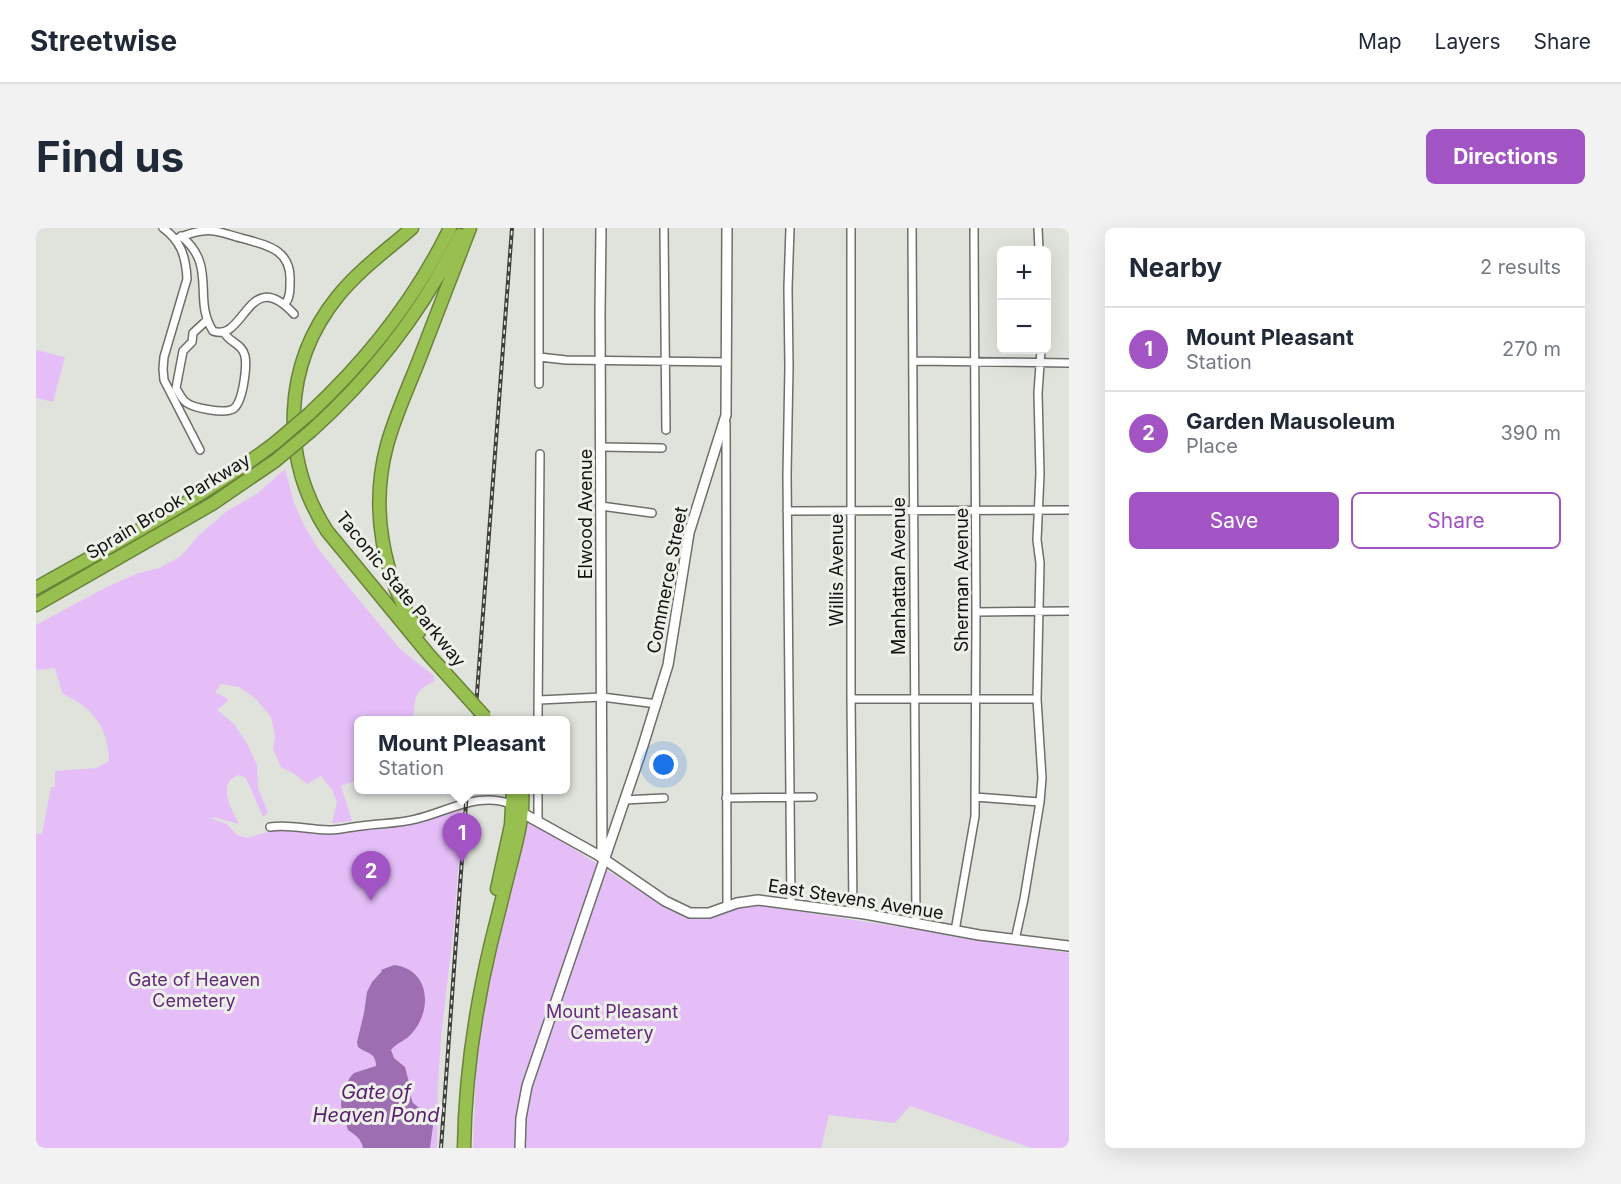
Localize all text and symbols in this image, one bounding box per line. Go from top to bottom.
text: Streetwise [30,24,177,58]
text: Map [1358,29,1402,54]
text: Layers [1435,29,1501,54]
text: Share [1534,29,1591,54]
button: Directions [1426,129,1585,184]
text: Find us [36,131,184,182]
map controls [997,246,1051,354]
button: + [997,246,1051,300]
text: Nearby [1129,252,1222,283]
text: 2 results [1480,255,1561,279]
button: − [997,300,1051,354]
text: Mount Pleasant [1186,324,1354,350]
text: 1 [1144,337,1153,361]
text: 270 m [1502,337,1561,361]
text: Station [1186,350,1252,374]
text: Garden Mausoleum [1186,408,1395,434]
text: 2 [1142,421,1155,445]
text: 390 m [1500,421,1561,445]
text: Place [1186,434,1238,458]
street label: Sprain Brook Parkway [82,449,254,563]
street label: Elwood Avenue [575,449,596,579]
button: Save [1129,492,1339,549]
button: Share [1351,492,1561,549]
street label: Manhattan Avenue [888,497,909,655]
street label: Commerce Street [642,505,692,655]
street label: Taconic State Parkway [332,507,470,671]
street label: Sherman Avenue [951,508,972,652]
street label: Willis Avenue [826,514,847,626]
popup [354,716,570,794]
text: Mount Pleasant [378,730,546,756]
your location [649,750,678,779]
text: Station [378,756,444,780]
pin: 1 [442,814,482,863]
pin: 2 [352,852,390,901]
street label: East Stevens Avenue [767,875,945,923]
park label: Gate of Heaven Cemetery [128,969,260,1011]
park label: Mount Pleasant Cemetery [546,1001,678,1043]
water label: Gate of Heaven Pond [313,1080,440,1127]

